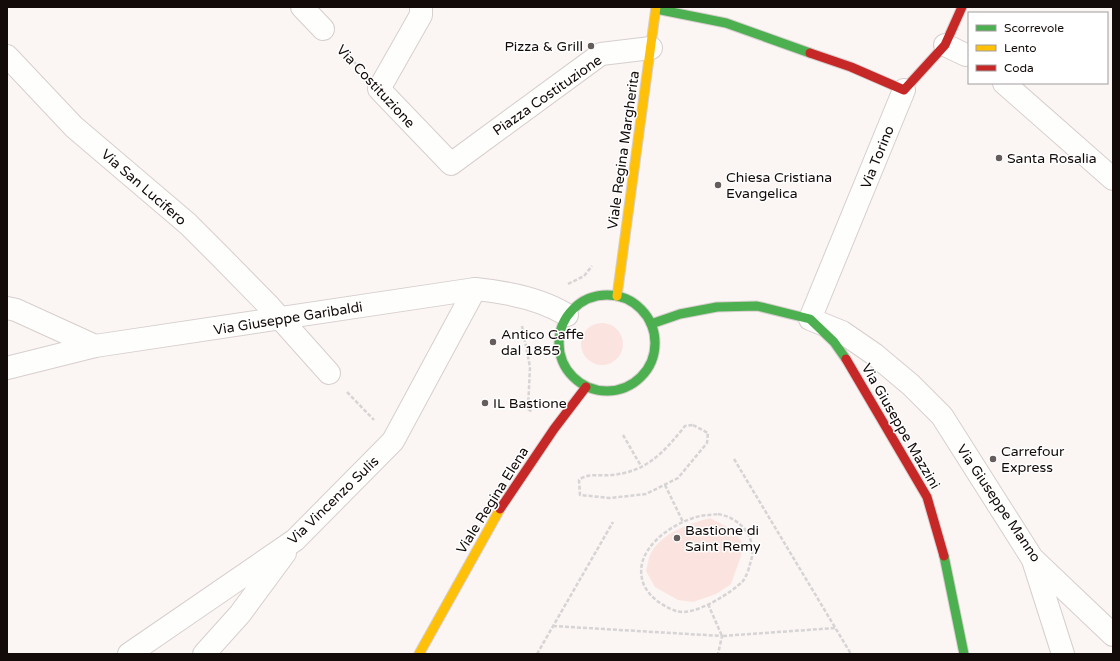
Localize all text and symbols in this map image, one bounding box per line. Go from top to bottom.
legend [968,12,1108,84]
text: Scorrevole [1004,21,1064,35]
place label: Pizza & Grill [504,38,583,55]
street label: Via Costituzione [333,41,419,131]
marker: Pizza & Grill [586,41,596,51]
text: Lento [1004,41,1037,55]
street label: Piazza Costituzione [490,51,605,139]
text: Coda [1004,61,1034,75]
street label: Viale Regina Margherita [604,70,643,231]
street label: Via Torino [857,123,898,191]
street label: Via San Lucifero [98,146,190,229]
place label: Santa Rosalia [1007,150,1097,167]
marker: Santa Rosalia [994,153,1004,163]
place label: Chiesa Cristiana Evangelica [726,169,832,202]
marker: Chiesa Cristiana Evangelica [713,180,723,190]
street label: Via Giuseppe Garibaldi [212,298,364,339]
place label: Antico Caffe dal 1855 [501,326,584,359]
marker: Antico Caffe dal 1855 [488,337,498,347]
street label: Via Giuseppe Mazzini [858,361,943,492]
place label: IL Bastione [493,395,567,412]
marker: IL Bastione [480,398,490,408]
street label: Via Giuseppe Manno [953,441,1044,565]
place label: Carrefour Express [1001,443,1065,476]
street label: Viale Regina Elena [453,444,532,557]
street label: Via Vincenzo Sulis [284,452,383,548]
marker: Carrefour Express [988,454,998,464]
place label: Bastione di Saint Remy [685,522,761,555]
marker: Bastione di Saint Remy [672,533,682,543]

